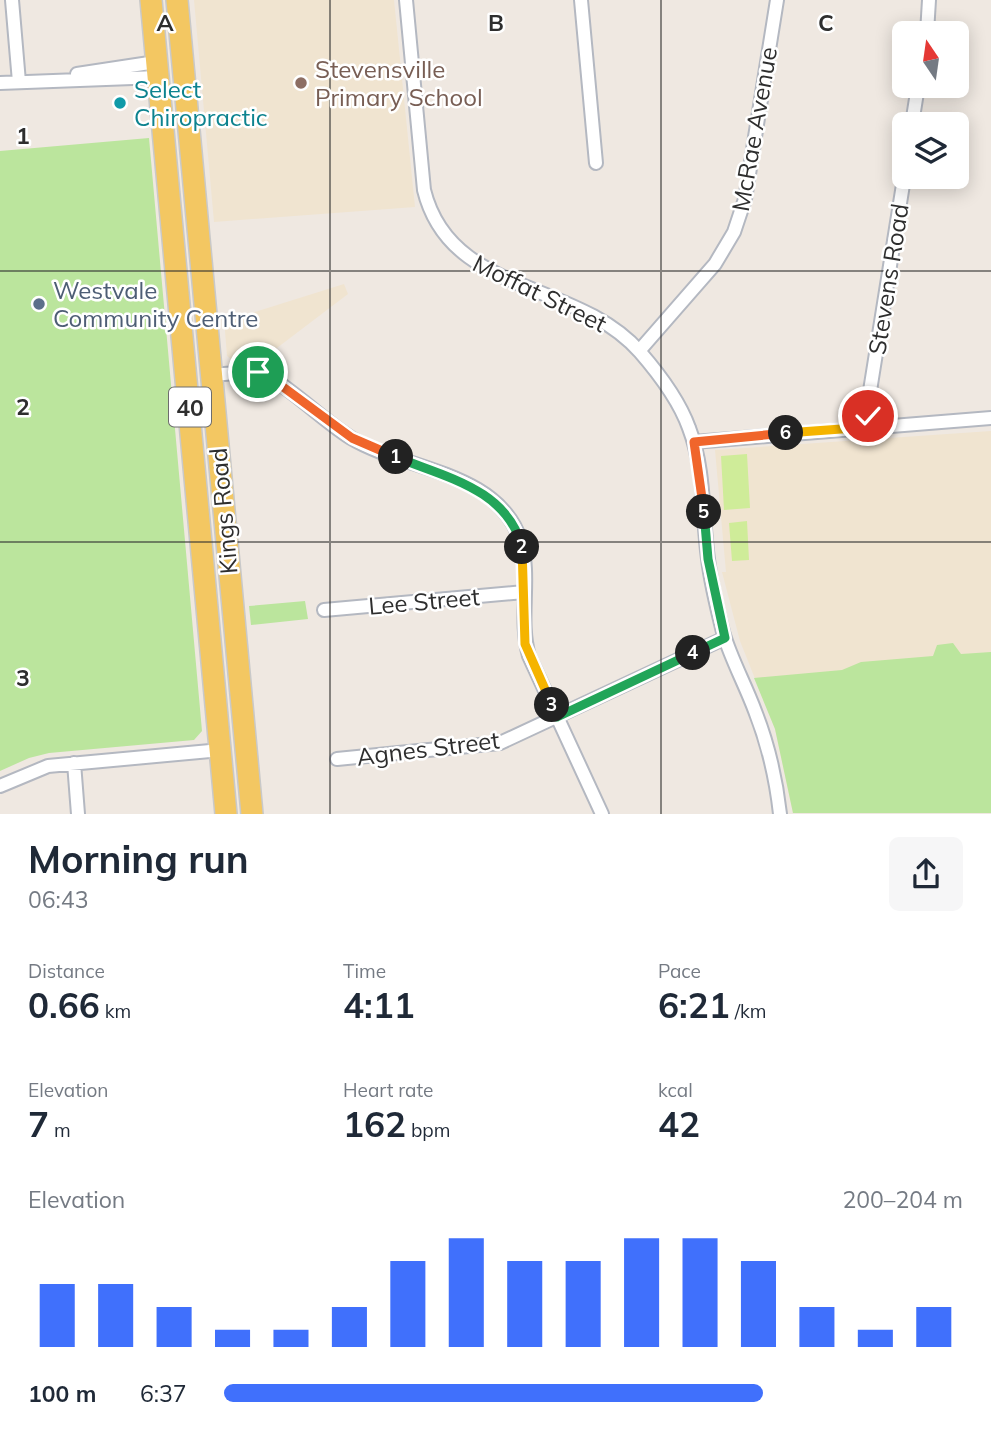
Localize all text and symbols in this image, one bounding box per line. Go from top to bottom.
text: A [156,8,174,37]
text: B [488,8,504,37]
text: C [818,8,834,37]
north arrow [892,21,970,98]
map controls [892,21,969,189]
street label: McRae Avenue [725,44,783,214]
place label: Stevensville Primary School [315,54,483,112]
place label: Select Chiropractic [134,74,268,132]
marker: Stevensville Primary School [293,75,309,91]
marker: Select Chiropractic [112,95,128,111]
button: layers [892,112,969,189]
text: 1 [16,121,30,150]
street label: Stevens Road [861,201,915,357]
street label: Moffat Street [468,248,612,338]
place label: Westvale Community Centre [53,275,258,333]
marker: Westvale Community Centre [31,296,47,312]
pin [228,342,288,402]
icon: arrive [239,353,277,391]
pin [838,386,898,446]
road number: 40 [169,388,211,426]
text: 2 [16,392,30,421]
icon: check [849,397,887,435]
pin: 6 [768,416,804,450]
text: 6 [780,420,791,444]
pin: 1 [378,440,414,475]
text: 1 [390,444,401,468]
street label: Kings Road [203,447,243,575]
pin: 5 [686,494,722,530]
text: 5 [698,499,709,523]
pin: 2 [504,530,540,564]
text: 2 [516,534,527,558]
street label: Lee Street [367,581,481,621]
pin: 4 [676,636,710,670]
text: 4 [687,640,698,664]
text: 3 [16,663,30,692]
pin: 3 [534,688,570,722]
text: 3 [546,692,557,716]
street label: Agnes Street [355,724,501,772]
text: Morning run [28,835,249,883]
button: share [889,837,963,911]
text: 06:43 [28,885,88,914]
text: Distance [28,959,105,983]
text: Time [343,959,386,983]
text: Pace [658,959,701,983]
text: 0.66 [28,983,100,1027]
text: 4:11 [343,983,415,1027]
text: 6:21 [658,983,730,1027]
text: km [100,999,131,1023]
text: /km [730,999,767,1023]
text: Elevation [28,1078,108,1102]
text: Heart rate [343,1078,433,1102]
text: kcal [658,1078,693,1102]
text: 7 [28,1102,49,1146]
text: 162 [343,1102,406,1146]
text: 42 [658,1102,700,1146]
text: m [49,1118,71,1142]
text: bpm [406,1118,450,1142]
text: Elevation [28,1185,125,1214]
text: 200–204 m [842,1185,963,1214]
text: 100 m [28,1379,96,1408]
text: 6:37 [140,1379,187,1408]

